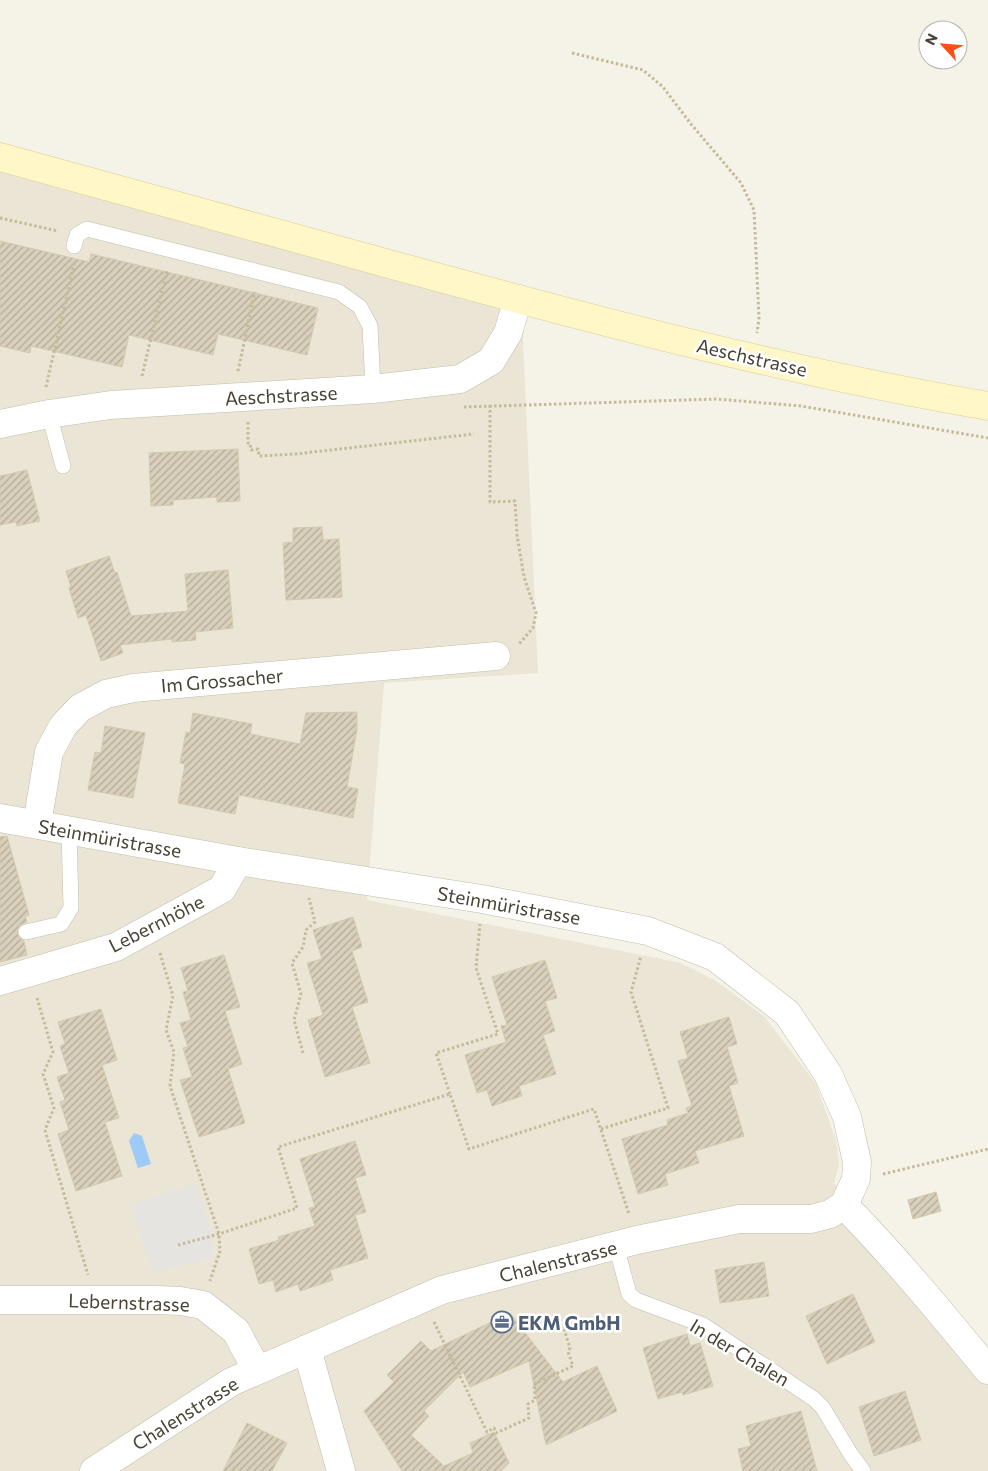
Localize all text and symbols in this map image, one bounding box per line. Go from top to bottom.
north arrow [918,20,968,70]
text: N [921,31,941,48]
street label: Aeschstrasse [695,333,809,381]
street label: Aeschstrasse [224,381,338,409]
street label: Im Grossacher [160,663,285,697]
street label: Steinmüristrasse [37,814,183,862]
street label: Steinmüristrasse [436,881,582,929]
street label: Lebernhöhe [105,889,207,957]
street label: Chalenstrasse [497,1235,619,1287]
street label: Lebernstrasse [68,1288,190,1316]
office icon: EKM GmbH [490,1310,514,1334]
place label: EKM GmbH [518,1311,620,1334]
street label: In der Chalen [686,1313,794,1391]
street label: Chalenstrasse [128,1371,242,1455]

